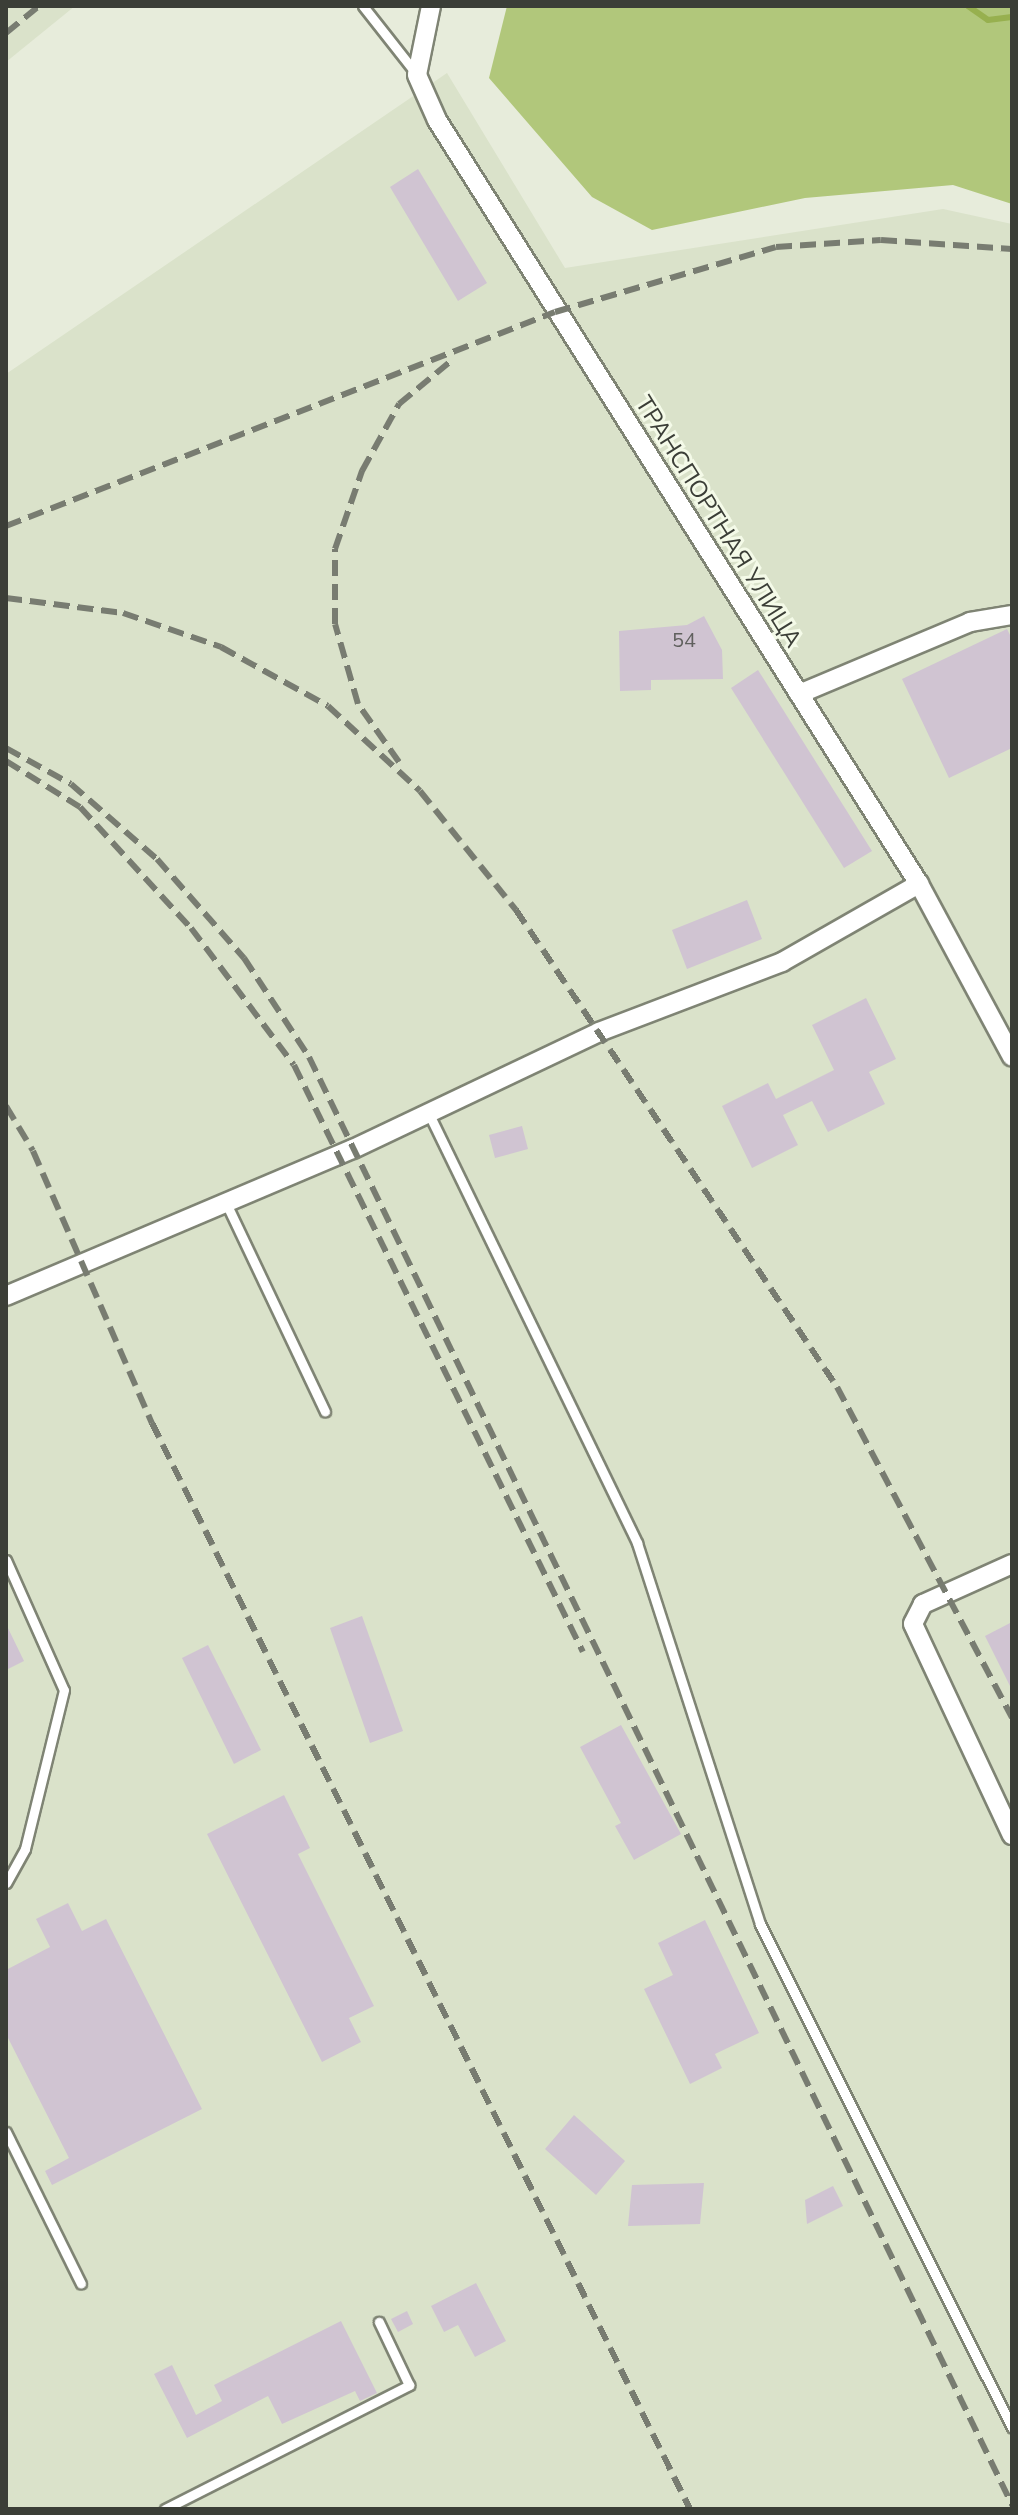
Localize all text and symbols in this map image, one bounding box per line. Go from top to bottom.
street label: ТРАНСПОРТНАЯ УЛИЦА [629,391,807,653]
house number: 54 [672,628,696,652]

